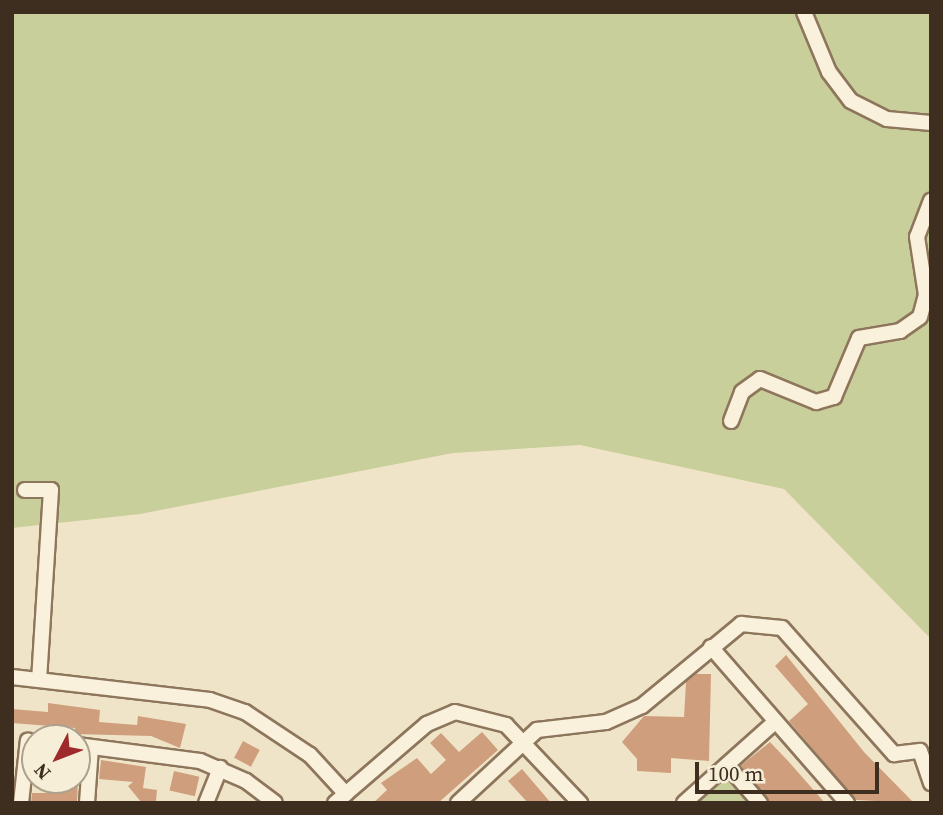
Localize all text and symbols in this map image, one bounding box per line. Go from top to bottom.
north arrow [21,724,91,794]
scale bar [698,748,882,792]
text: N [28,758,56,786]
text: 100 m [708,759,763,788]

